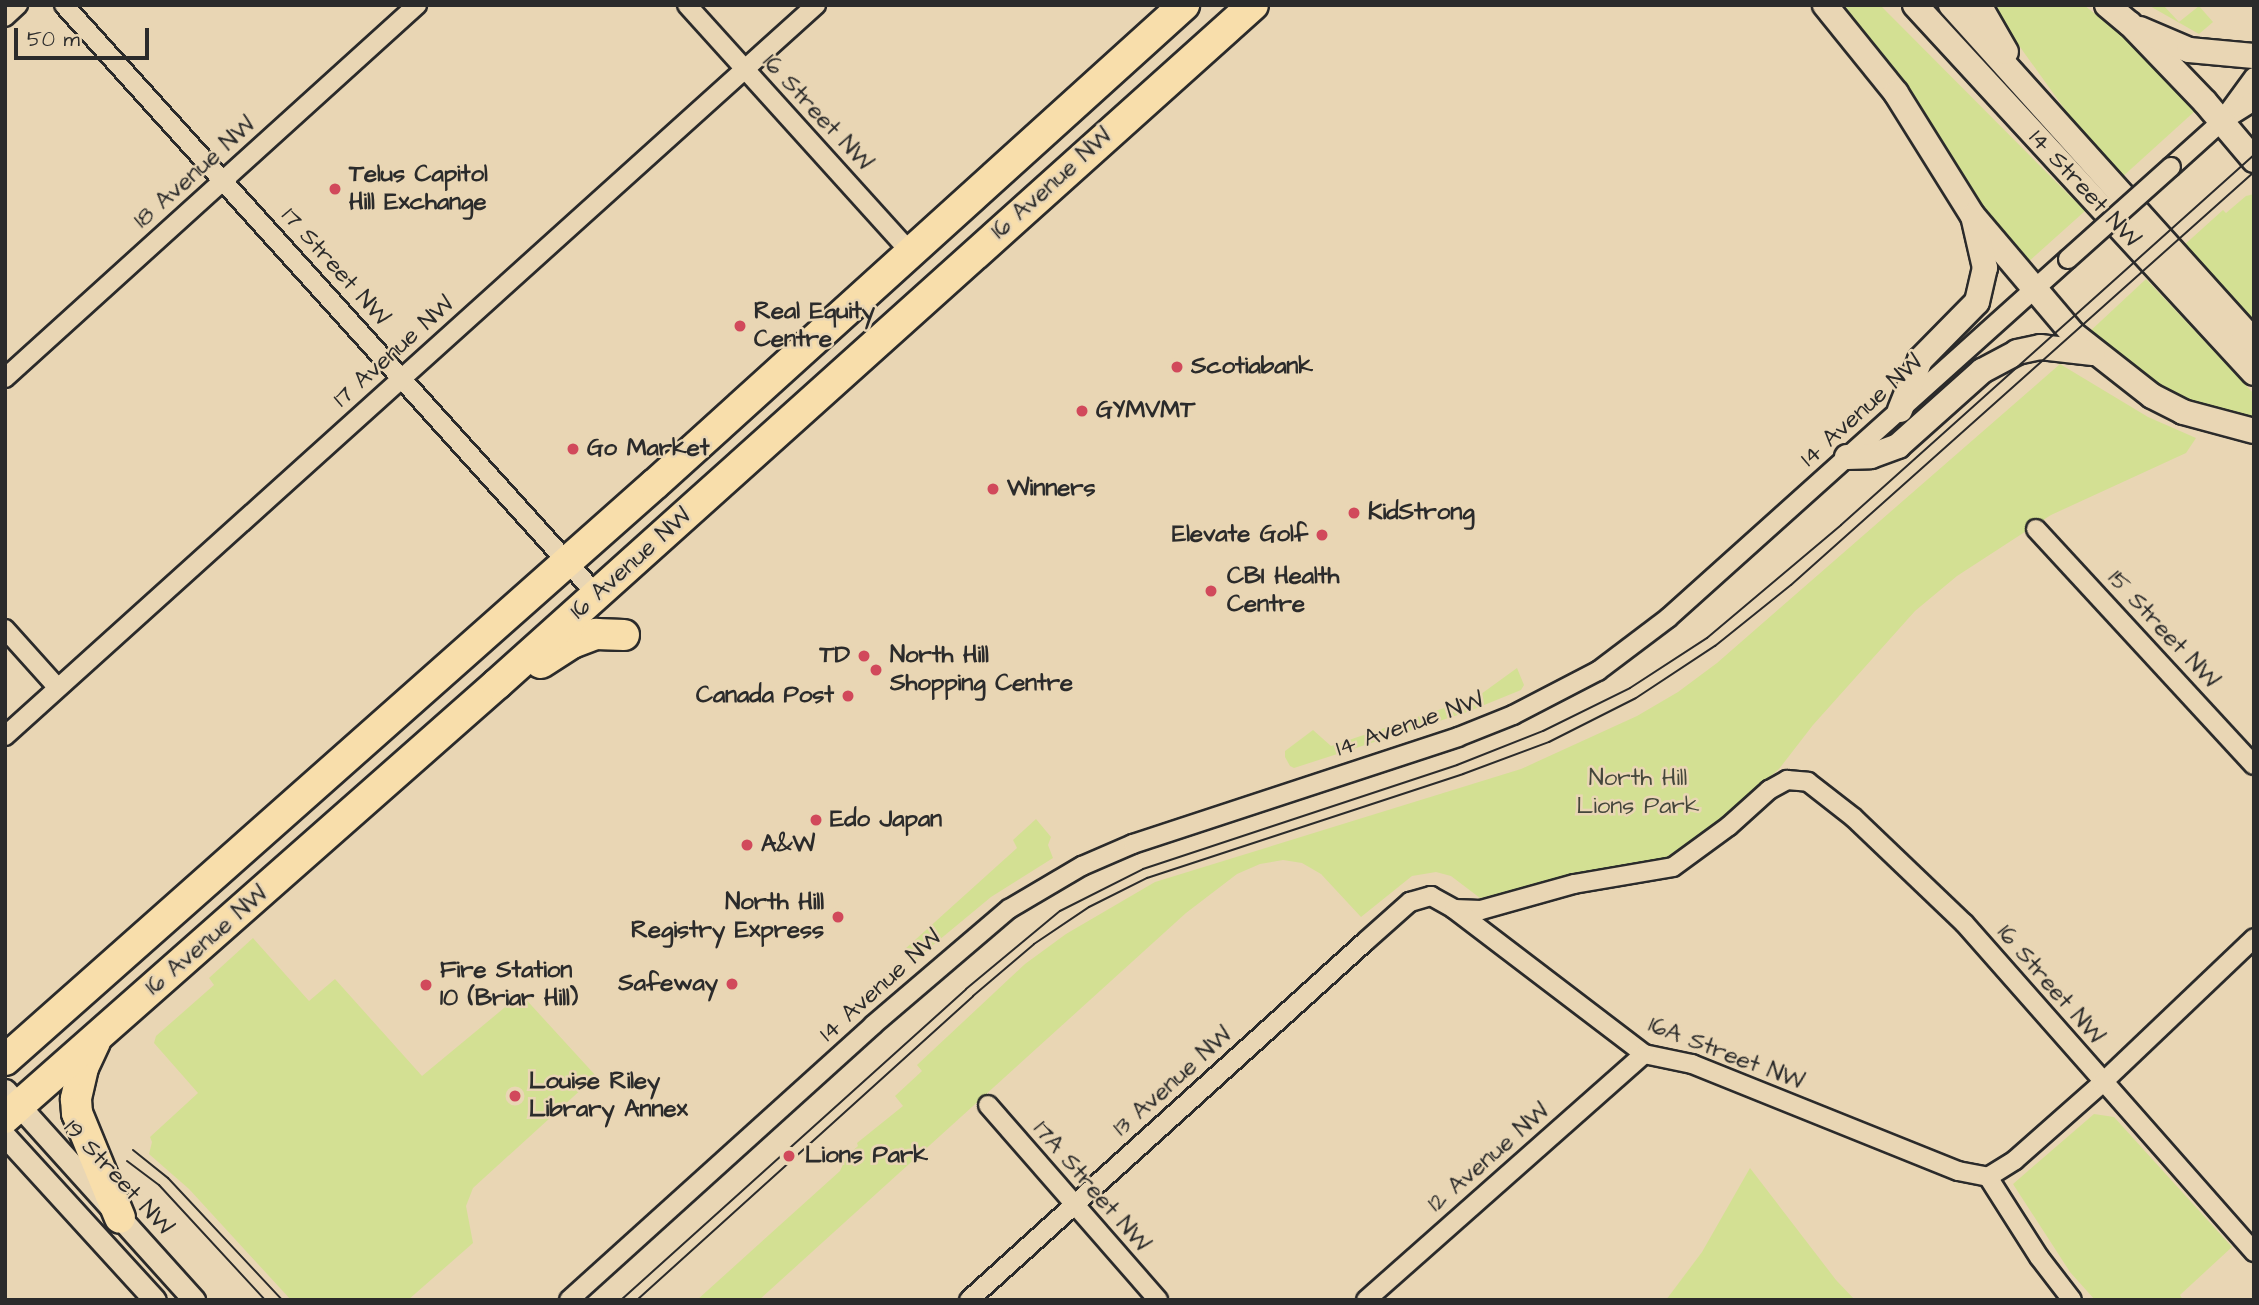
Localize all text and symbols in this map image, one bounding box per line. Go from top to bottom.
scale bar [18,14,152,58]
text: 50 m [27,25,80,54]
street label: 16 Street NW [756,49,878,177]
street label: 18 Avenue NW [128,111,262,235]
street label: 16 Avenue NW [986,122,1118,246]
street label: 14 Street NW [2022,124,2146,254]
place label: Telus Capitol Hill Exchange [349,161,488,217]
marker: Telus Capitol Hill Exchange [327,181,343,197]
street label: 17 Street NW [275,202,395,332]
street label: 17 Avenue NW [328,290,460,414]
place label: Real Equity Centre [754,298,875,354]
marker: Real Equity Centre [732,318,748,334]
street label: 14 Avenue NW [1795,349,1929,473]
place label: Scotiabank [1191,353,1313,381]
marker: Scotiabank [1169,359,1185,375]
place label: GYMVMT [1096,397,1195,425]
marker: GYMVMT [1074,403,1090,419]
place label: Go Market [587,435,709,463]
marker: Go Market [565,441,581,457]
place label: Winners [1007,475,1095,503]
marker: Winners [985,481,1001,497]
place label: KidStrong [1368,499,1475,527]
street label: 16 Avenue NW [565,502,697,626]
marker: KidStrong [1346,505,1362,521]
place label: Elevate Golf [1172,521,1308,549]
marker: Elevate Golf [1314,527,1330,543]
place label: CBI Health Centre [1227,563,1339,619]
street label: 15 Street NW [2101,565,2225,695]
marker: CBI Health Centre [1201,581,1221,601]
place label: TD [819,642,850,670]
place label: North Hill Shopping Centre [890,642,1073,698]
marker: TD [856,648,872,664]
marker: North Hill Shopping Centre [868,662,884,678]
place label: Canada Post [696,682,834,710]
street label: 14 Avenue NW [1332,686,1488,764]
marker: Canada Post [840,688,856,704]
park label: North Hill Lions Park [1577,765,1699,821]
place label: Edo Japan [830,806,942,834]
marker: Edo Japan [808,812,824,828]
place label: A&W [761,831,815,859]
marker: A&W [739,837,755,853]
street label: 16 Avenue NW [140,880,274,1002]
place label: North Hill Registry Express [631,889,824,945]
marker: North Hill Registry Express [830,909,846,925]
street label: 16 Street NW [1990,919,2110,1051]
street label: 14 Avenue NW [814,924,948,1048]
place label: Fire Station 10 (Briar Hill) [440,957,578,1013]
place label: Safeway [618,970,718,998]
marker: Safeway [724,976,740,992]
marker: Fire Station 10 (Briar Hill) [418,977,434,993]
street label: 16A Street NW [1644,1011,1808,1097]
street label: 13 Avenue NW [1108,1021,1238,1143]
place label: Louise Riley Library Annex [529,1068,688,1124]
marker: Louise Riley Library Annex [507,1088,523,1104]
street label: 12 Avenue NW [1422,1097,1556,1219]
street label: 19 Street NW [57,1114,179,1242]
street label: 17A Street NW [1026,1116,1156,1258]
place label: Lions Park [805,1142,928,1170]
marker: Lions Park [779,1146,799,1166]

